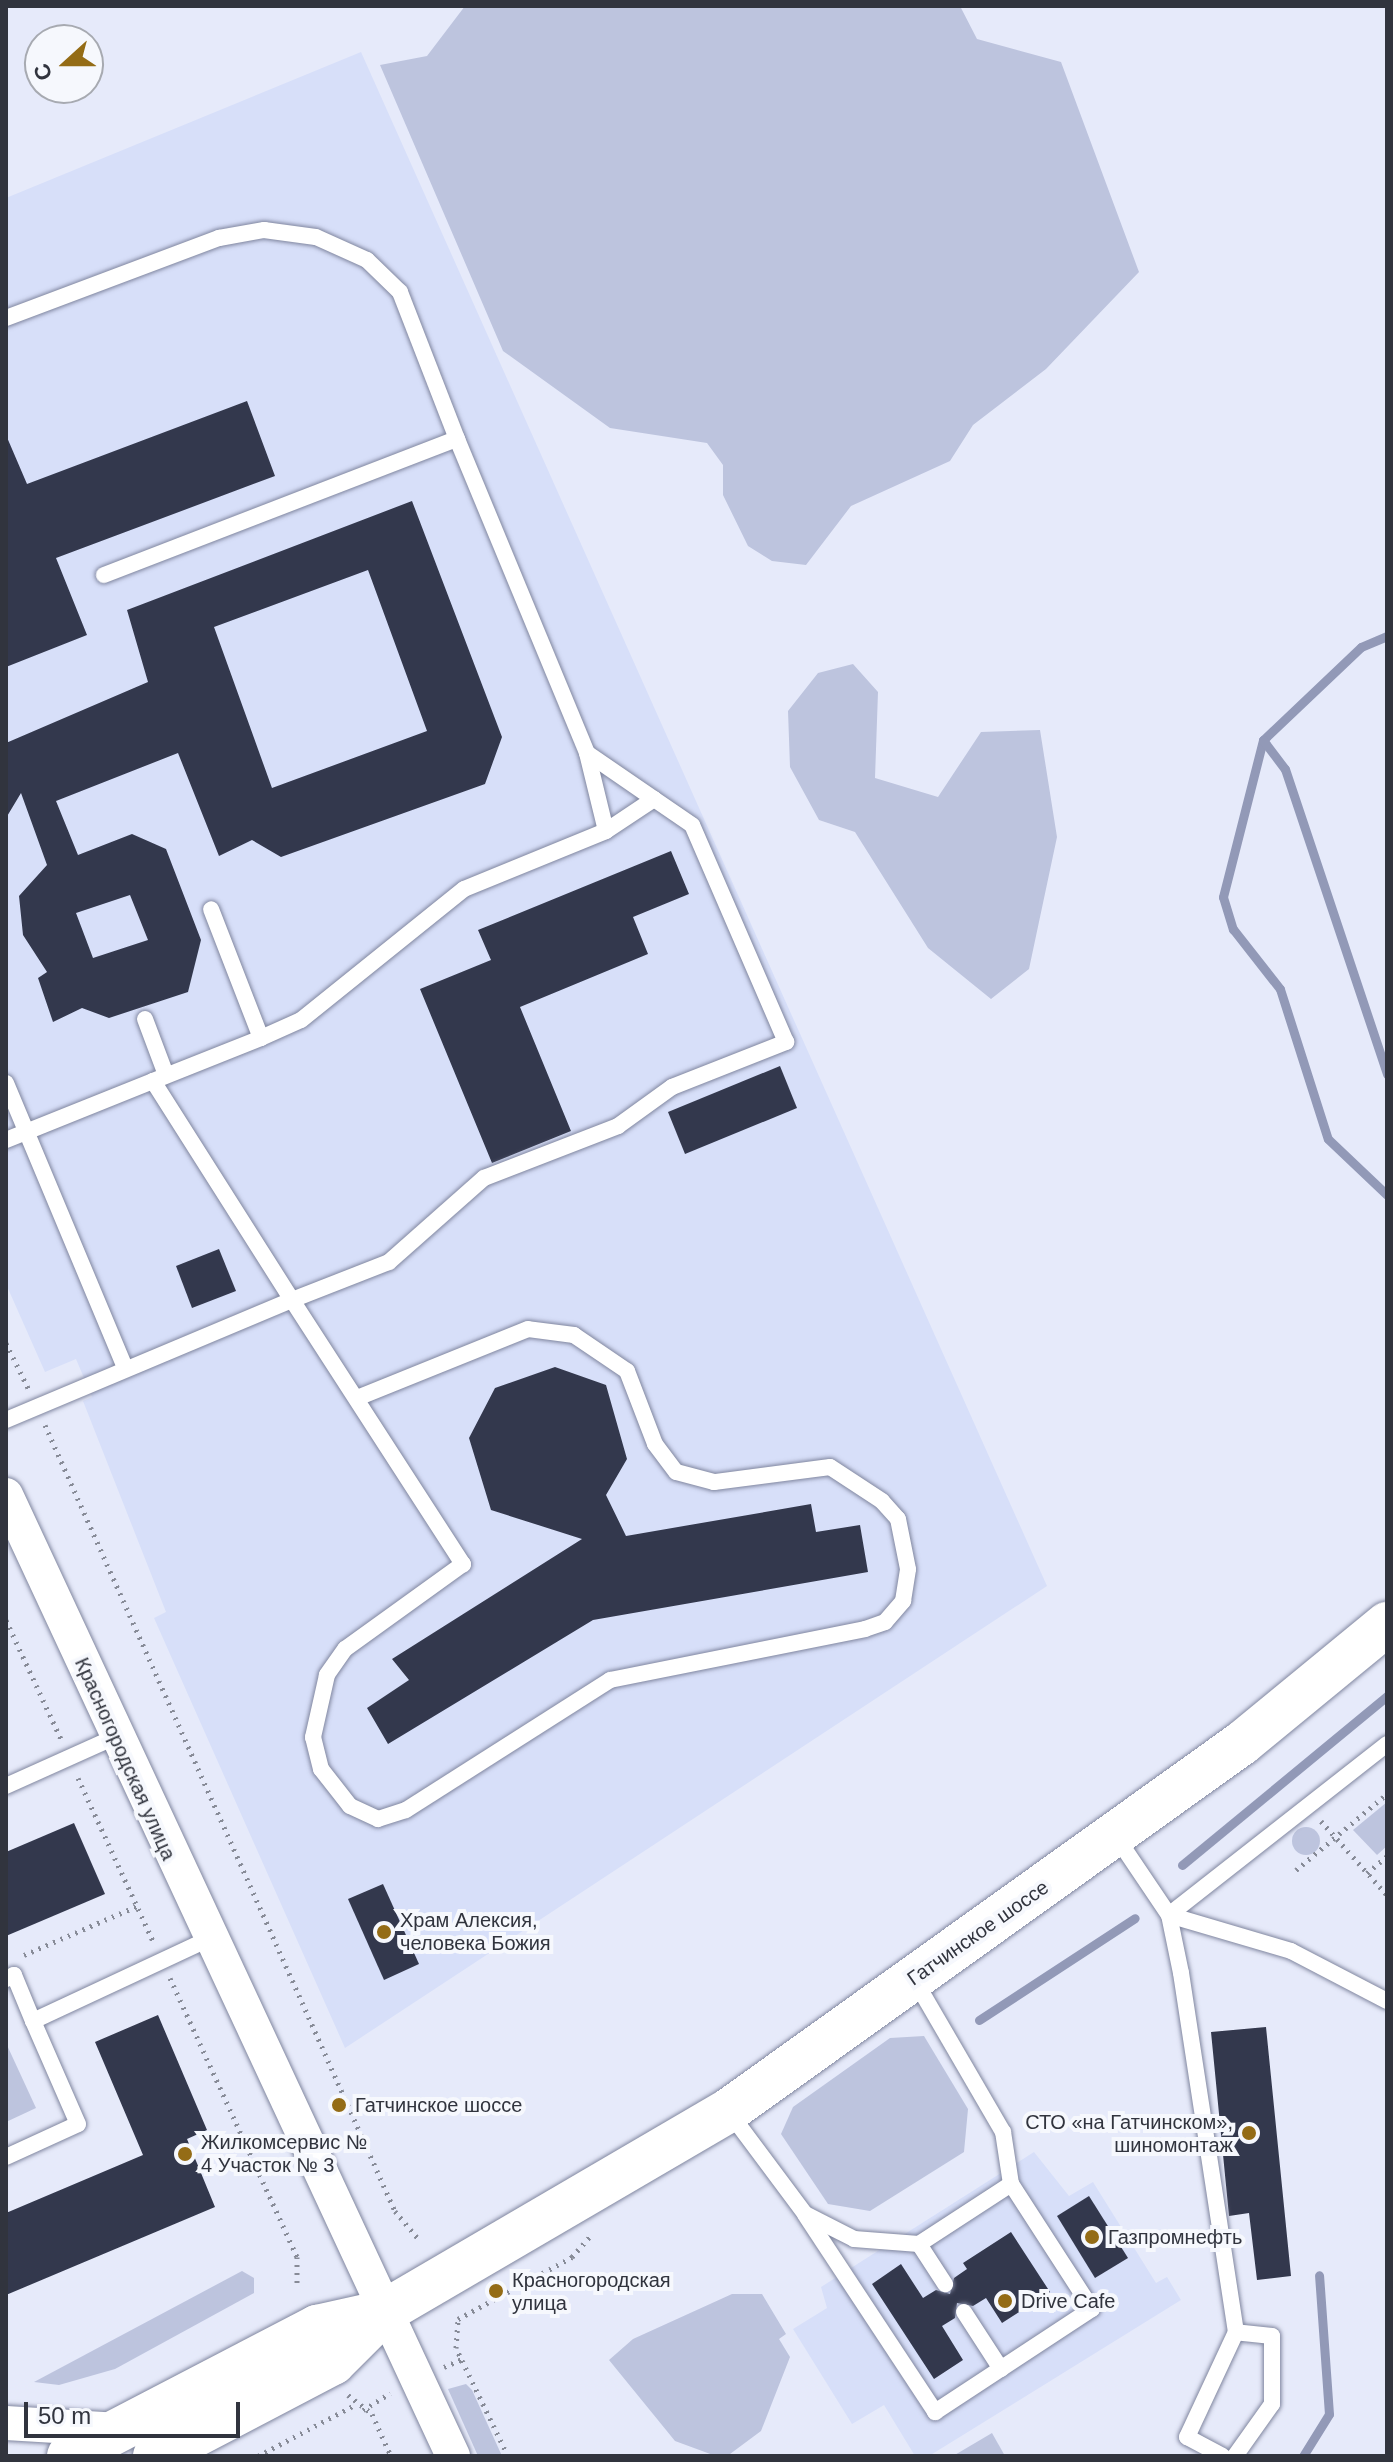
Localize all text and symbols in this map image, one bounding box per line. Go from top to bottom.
north arrow [24,24,104,104]
text: С [28,60,58,84]
street label: Красногородская улица [69,1654,181,1864]
street label: Гатчинское шоссе [903,1875,1053,1991]
place label: Храм Алексия, человека Божия [400,1908,551,1955]
marker: Храм Алексия, человека Божия [375,1923,393,1941]
place label: Гатчинское шоссе [355,2093,522,2117]
marker: Гатчинское шоссе [330,2096,348,2114]
place label: СТО «на Гатчинском», шиномонтаж [1025,2110,1233,2157]
marker: СТО «на Гатчинском», шиномонтаж [1240,2124,1258,2142]
place label: Жилкомсервис № 4 Участок № 3 [201,2130,367,2177]
marker: Жилкомсервис № 4 Участок № 3 [176,2145,194,2163]
place label: Газпромнефть [1108,2225,1242,2249]
marker: Газпромнефть [1083,2228,1101,2246]
place label: Красногородская улица [512,2268,671,2315]
marker: Красногородская улица [487,2282,505,2300]
place label: Drive Cafe [1021,2289,1115,2313]
marker: Drive Cafe [996,2292,1014,2310]
scale bar [28,2386,244,2436]
text: 50 m [38,2402,91,2429]

